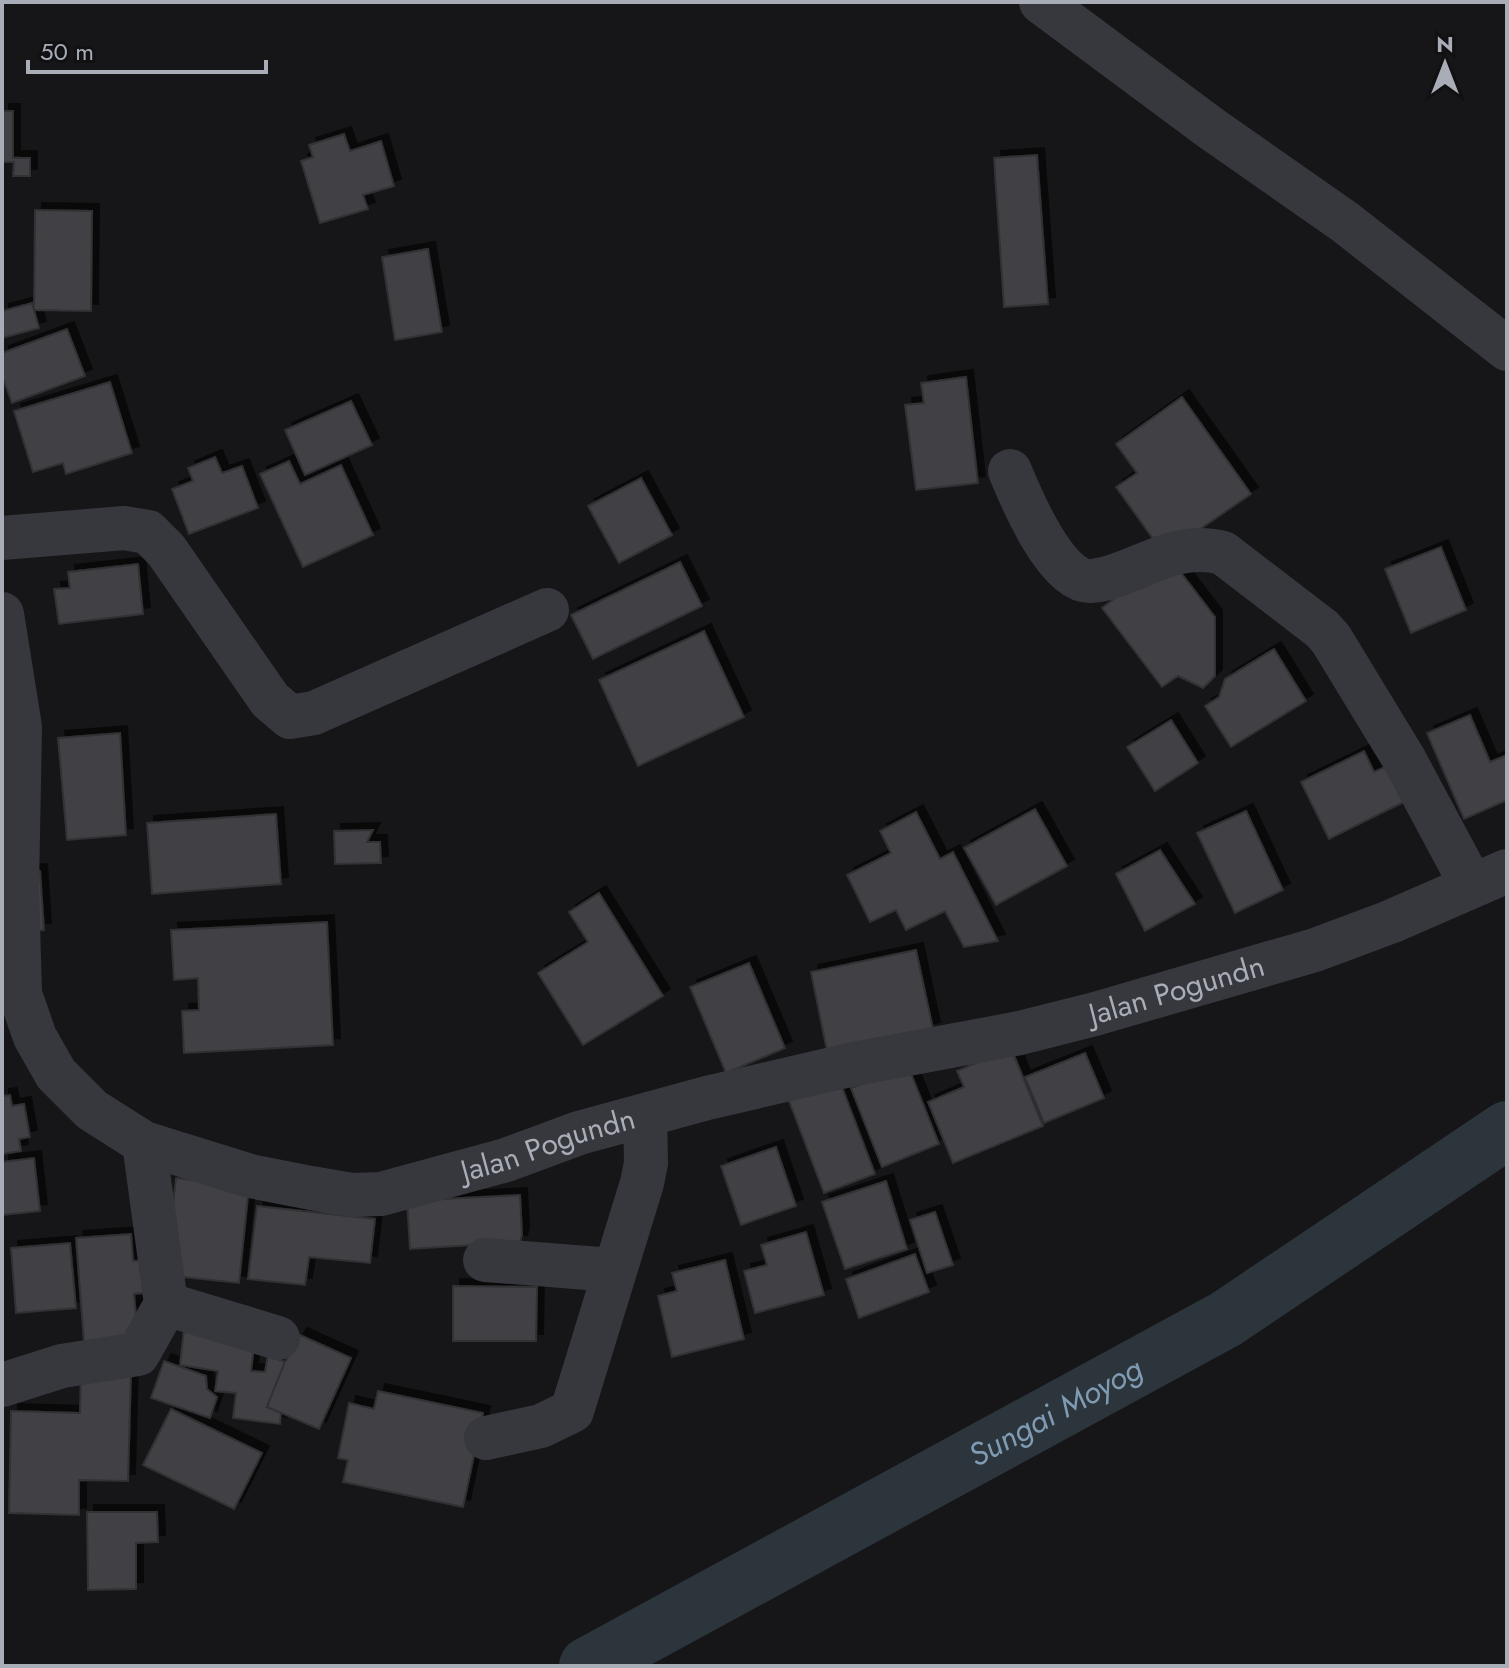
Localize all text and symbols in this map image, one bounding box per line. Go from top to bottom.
scale bar [28,24,266,74]
north arrow [1405,24,1485,104]
text: N [1436,28,1454,60]
text: 50 m [40,34,94,69]
street label: Jalan Pogundn [1080,944,1269,1037]
street label: Jalan Pogundn [452,1097,640,1193]
water label: Sungai Moyog [960,1346,1151,1478]

